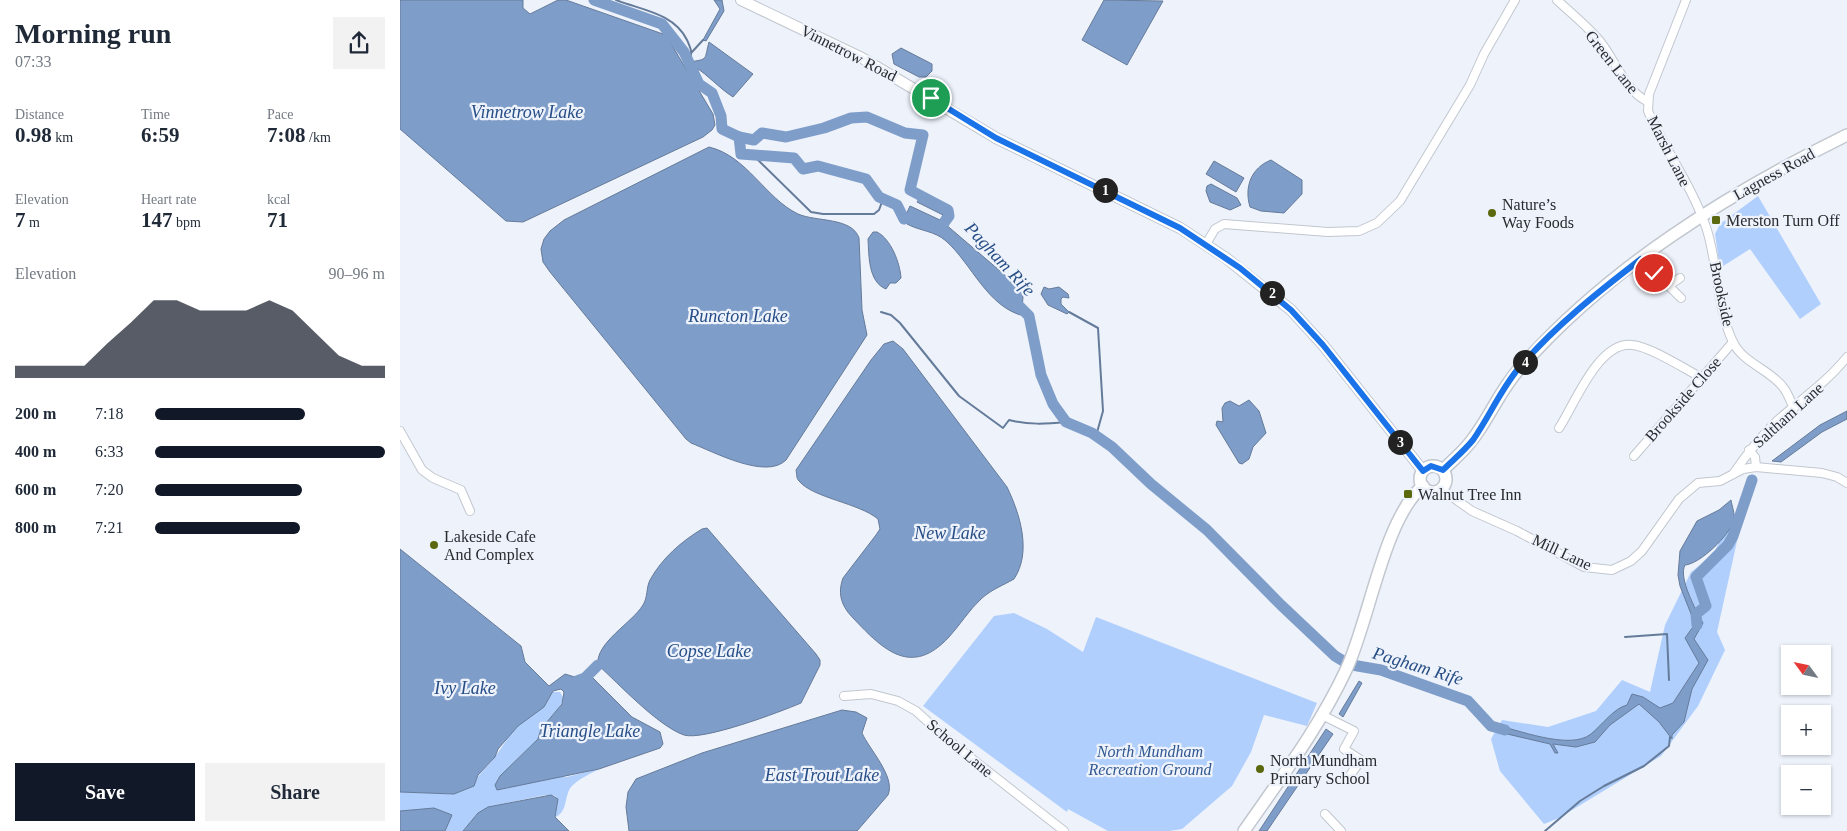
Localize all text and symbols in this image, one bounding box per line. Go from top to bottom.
button: share [333,17,385,69]
text: Morning run [15,18,171,49]
street label: Vinnetrow Road [798,22,900,84]
street label: Green Lane [1582,27,1642,97]
text: 07:33 [15,53,51,70]
pin [910,77,952,119]
icon: arrive [917,84,945,112]
water label: Vinnetrow Lake [471,102,583,122]
text: Distance [15,107,64,122]
text: Time [141,107,170,122]
text: Pace [267,107,293,122]
street label: Marsh Lane [1644,113,1694,189]
text: 0.98 [15,123,52,147]
text: 6:59 [141,123,180,147]
text: 7:08 [267,123,306,147]
text: km [52,130,73,145]
text: /km [306,130,331,145]
street label: Lagness Road [1730,145,1818,204]
pin: 1 [1092,178,1118,202]
text: 1 [1102,183,1109,198]
text: Elevation [15,192,69,207]
text: Heart rate [141,192,197,207]
text: kcal [267,192,290,207]
place label: Nature’s Way Foods [1502,196,1574,232]
marker: Nature’s Way Foods [1486,207,1498,219]
text: 7 [15,208,26,232]
text: 147 [141,208,173,232]
text: 71 [267,208,288,232]
place label: Merston Turn Off [1726,212,1840,229]
marker: Merston Turn Off [1710,214,1722,226]
text: m [26,215,40,230]
text: bpm [173,215,201,230]
water label: Pagham Rife [960,217,1039,300]
pin [1633,252,1675,294]
icon: check [1640,259,1668,287]
street label: Brookside [1707,260,1737,328]
text: Elevation [15,265,76,282]
text: 90–96 m [329,265,385,282]
pin: 2 [1260,280,1284,306]
text: 2 [1269,286,1276,301]
water label: Runcton Lake [687,306,788,326]
pin: 4 [1512,350,1538,374]
street label: Brookside Close [1642,353,1724,445]
text: 4 [1522,355,1529,370]
street label: Saltham Lane [1749,379,1827,451]
text: 200 m [15,405,56,422]
text: 7:18 [95,405,123,422]
pin: 3 [1388,430,1412,454]
text: 3 [1397,435,1404,450]
text: 400 m [15,443,56,460]
text: 6:33 [95,443,123,460]
text: 600 m [15,481,56,498]
text: 7:20 [95,481,123,498]
place label: Walnut Tree Inn [1418,486,1522,503]
marker: Walnut Tree Inn [1402,488,1414,500]
text: 800 m [15,519,56,536]
text: 7:21 [95,519,123,536]
water label: New Lake [913,523,986,543]
place label: Lakeside Cafe And Complex [444,528,536,564]
street label: Mill Lane [1530,531,1594,573]
marker: Lakeside Cafe And Complex [428,539,440,551]
water label: Copse Lake [667,641,751,661]
water label: Pagham Rife [1369,642,1466,689]
north arrow [1781,645,1831,695]
map controls [1781,645,1831,815]
water label: Ivy Lake [433,678,496,698]
button: + [1781,705,1831,755]
street label: School Lane [924,716,996,780]
water label: Triangle Lake [540,721,640,741]
park label: North Mundham Recreation Ground [1088,743,1212,778]
place label: North Mundham Primary School [1270,752,1378,788]
button: Save [15,763,195,821]
button: Share [205,763,385,821]
marker: North Mundham Primary School [1254,763,1266,775]
water label: East Trout Lake [764,765,879,785]
button: − [1781,765,1831,815]

